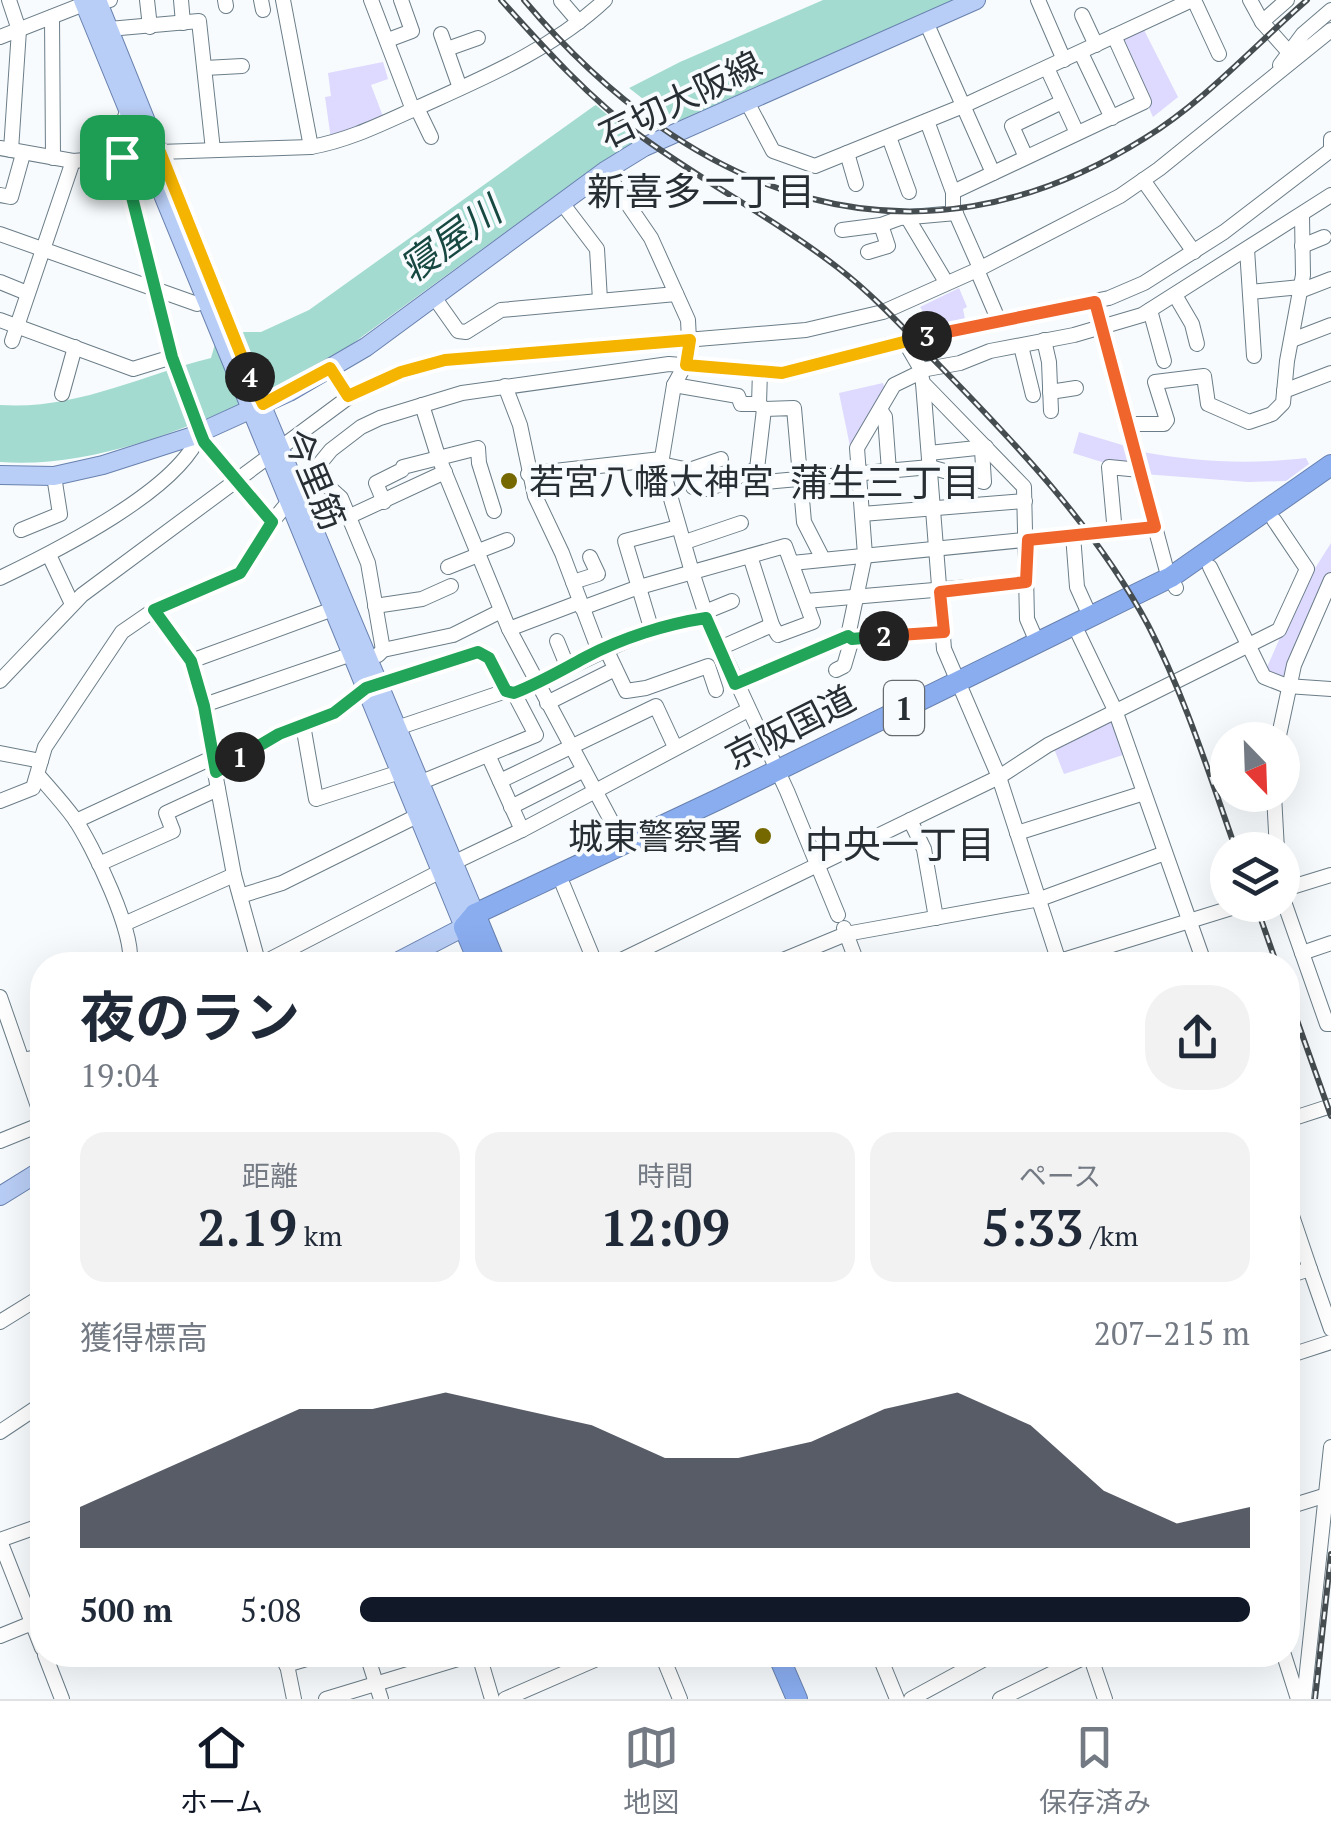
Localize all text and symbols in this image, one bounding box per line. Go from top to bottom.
street label: 石切大阪線 [591,40,769,158]
pin [80,115,165,200]
icon: arrive [95,130,150,185]
district label: 新喜多二丁目 [587,166,815,216]
water label: 寝屋川 [389,183,514,293]
pin: 3 [902,311,952,361]
text: 3 [919,317,935,354]
pin: 4 [225,352,275,402]
text: 4 [242,358,258,395]
street label: 今里筋 [273,422,357,536]
district label: 蒲生三丁目 [790,457,980,507]
place label: 若宮八幡大神宮 [529,458,774,504]
marker: 若宮八幡大神宮 [498,470,520,492]
pin: 2 [859,611,909,661]
text: 2 [876,617,892,654]
street label: 京阪国道 [717,675,863,779]
road number: 1 [884,681,924,735]
north arrow [1210,722,1300,812]
map controls [1210,722,1300,922]
pin: 1 [215,732,265,782]
text: 1 [232,738,248,775]
place label: 城東警察署 [568,813,743,859]
district label: 中央一丁目 [805,819,995,869]
marker: 城東警察署 [752,825,774,847]
button: layers [1210,832,1300,922]
text: 夜のラン [80,980,300,1053]
button: share [1145,985,1250,1090]
text: 19:04 [80,1054,159,1096]
text: 距離 [242,1157,298,1194]
text: 時間 [637,1157,693,1194]
text: ペース [1019,1157,1101,1194]
text: 2.19 [198,1194,297,1260]
text: 12:09 [600,1194,730,1260]
text: 5:33 [982,1194,1083,1260]
text: km [297,1217,342,1254]
text: /km [1083,1217,1138,1254]
text: 207–215 m [1094,1312,1250,1354]
text: 獲得標高 [80,1316,208,1358]
text: 500 m [80,1589,172,1631]
text: 5:08 [240,1589,302,1631]
tab: ホーム [180,1720,263,1820]
tab: 地図 [623,1720,679,1820]
tab: 保存済み [1039,1720,1151,1820]

